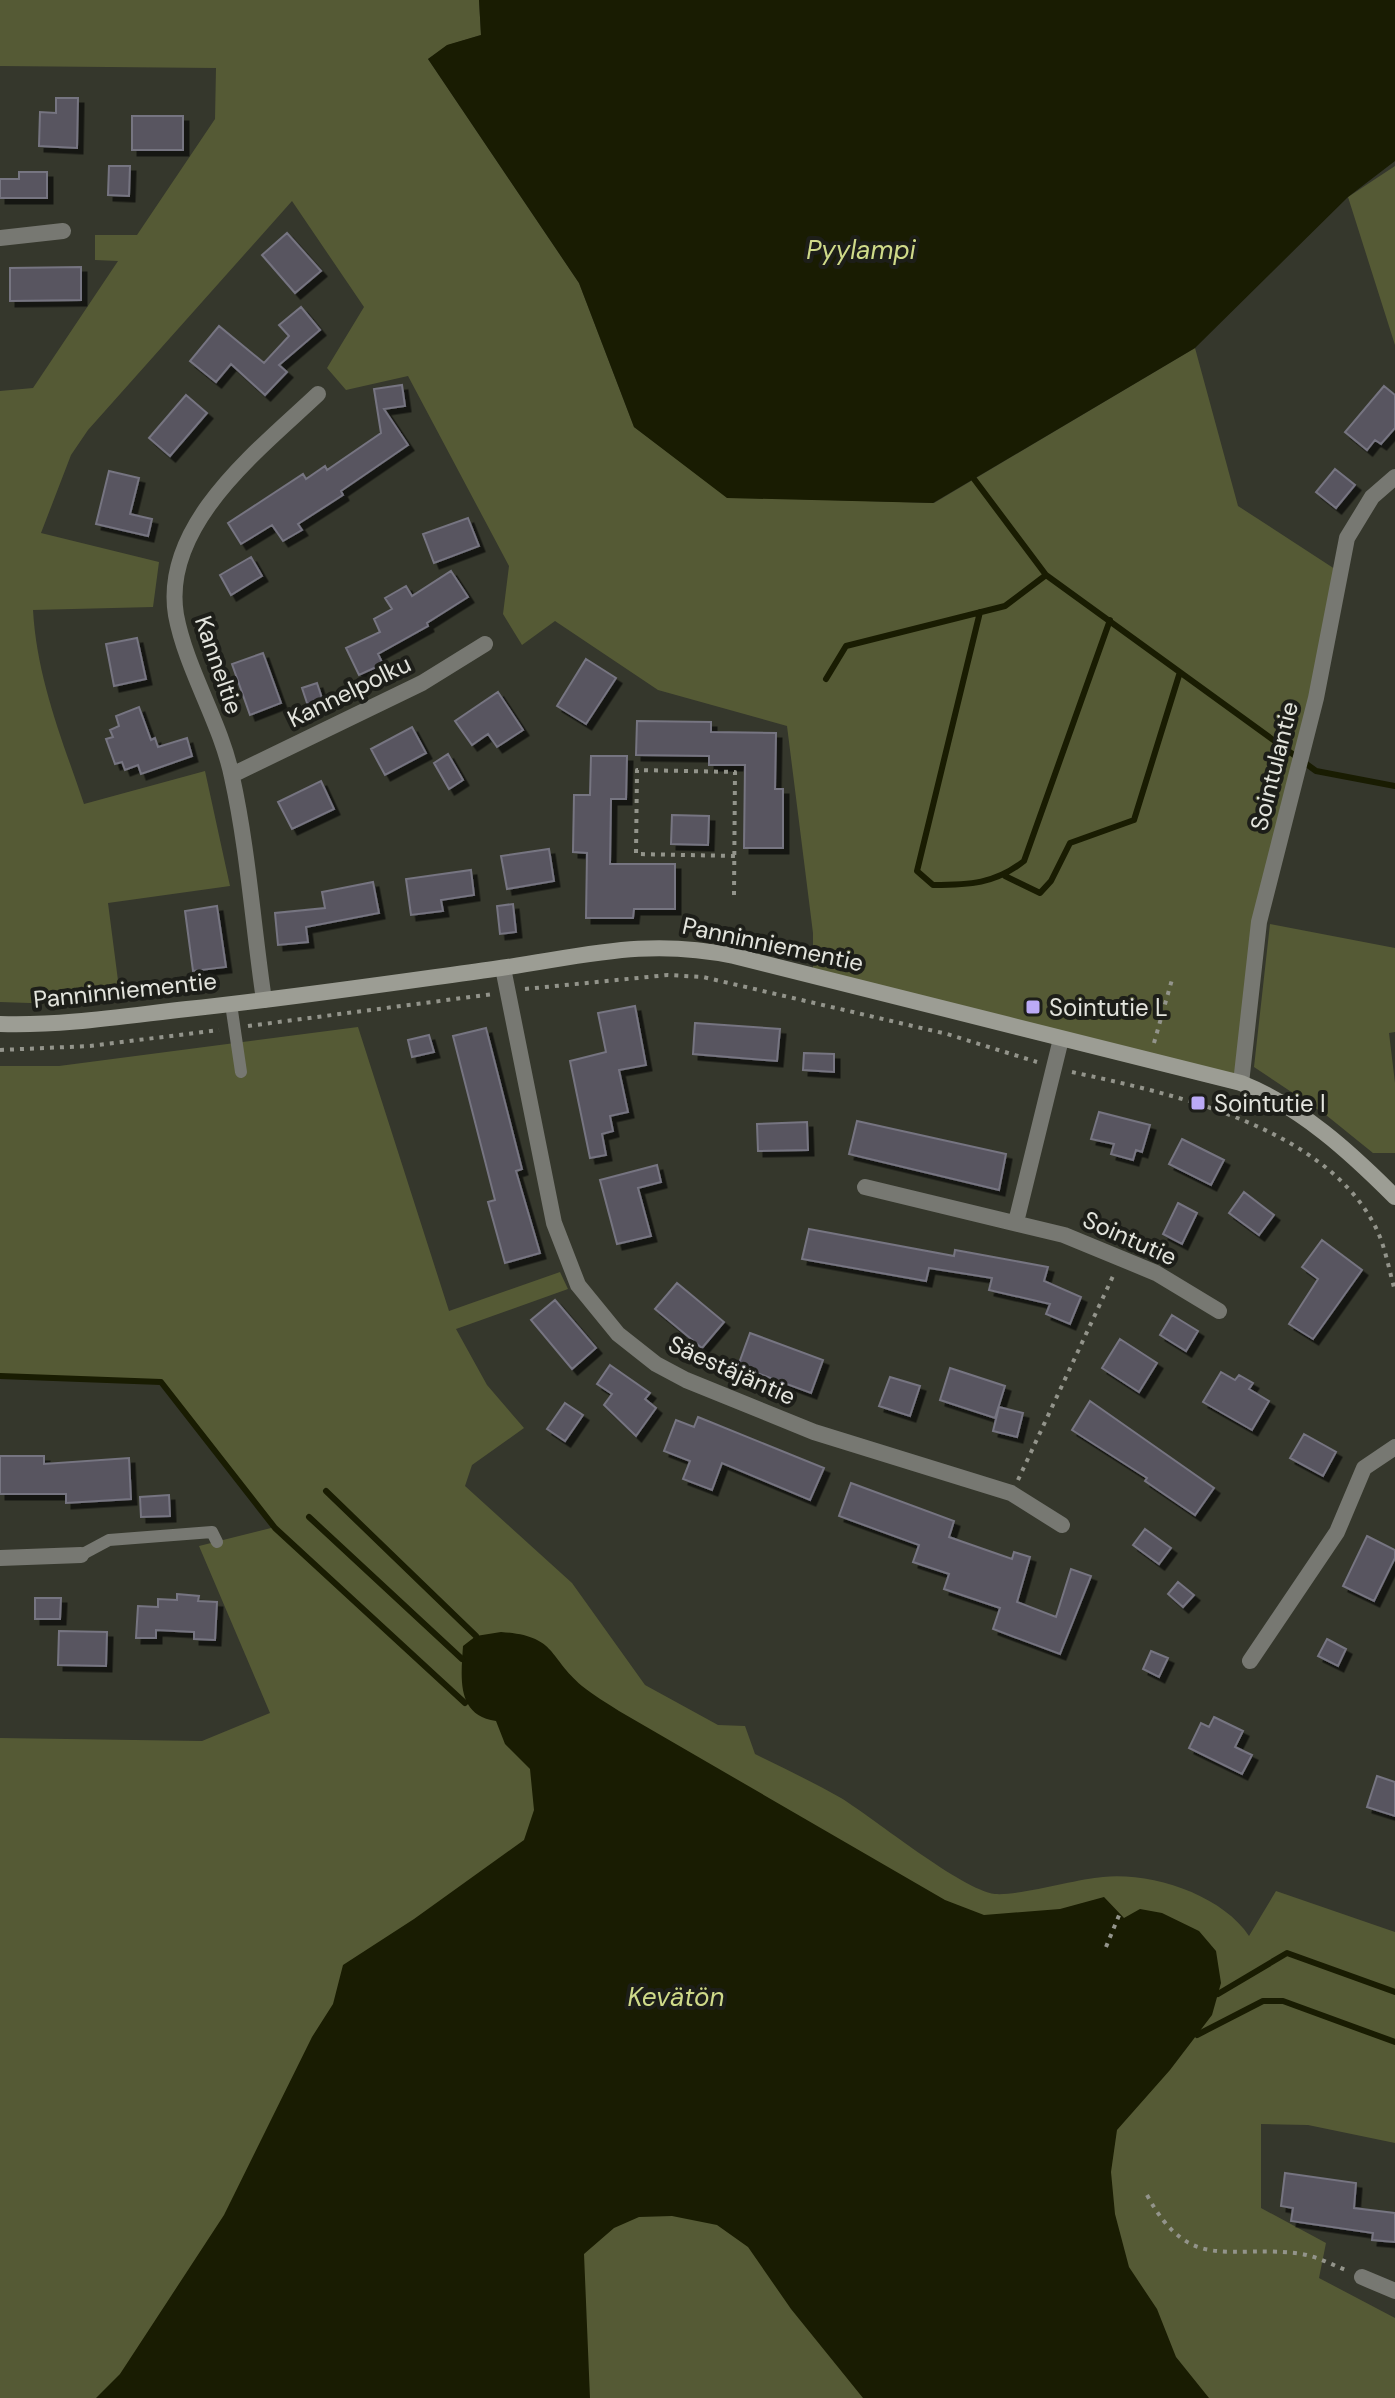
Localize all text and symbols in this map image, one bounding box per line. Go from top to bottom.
water label: Pyylampi [806,233,917,267]
street label: Kanneltie [188,612,250,718]
street label: Kannelpolku [282,648,416,734]
street label: Sointulantie [1243,698,1305,834]
street label: Panninniementie [680,910,866,978]
street label: Panninniementie [32,965,218,1015]
place label: Sointutie L [1049,992,1168,1023]
marker: Sointutie L [1024,998,1042,1016]
place label: Sointutie I [1214,1088,1326,1119]
marker: Sointutie I [1189,1094,1207,1112]
street label: Sointutie [1078,1204,1182,1272]
street label: Säestäjäntie [664,1328,800,1412]
water label: Kevätön [628,1980,724,2014]

